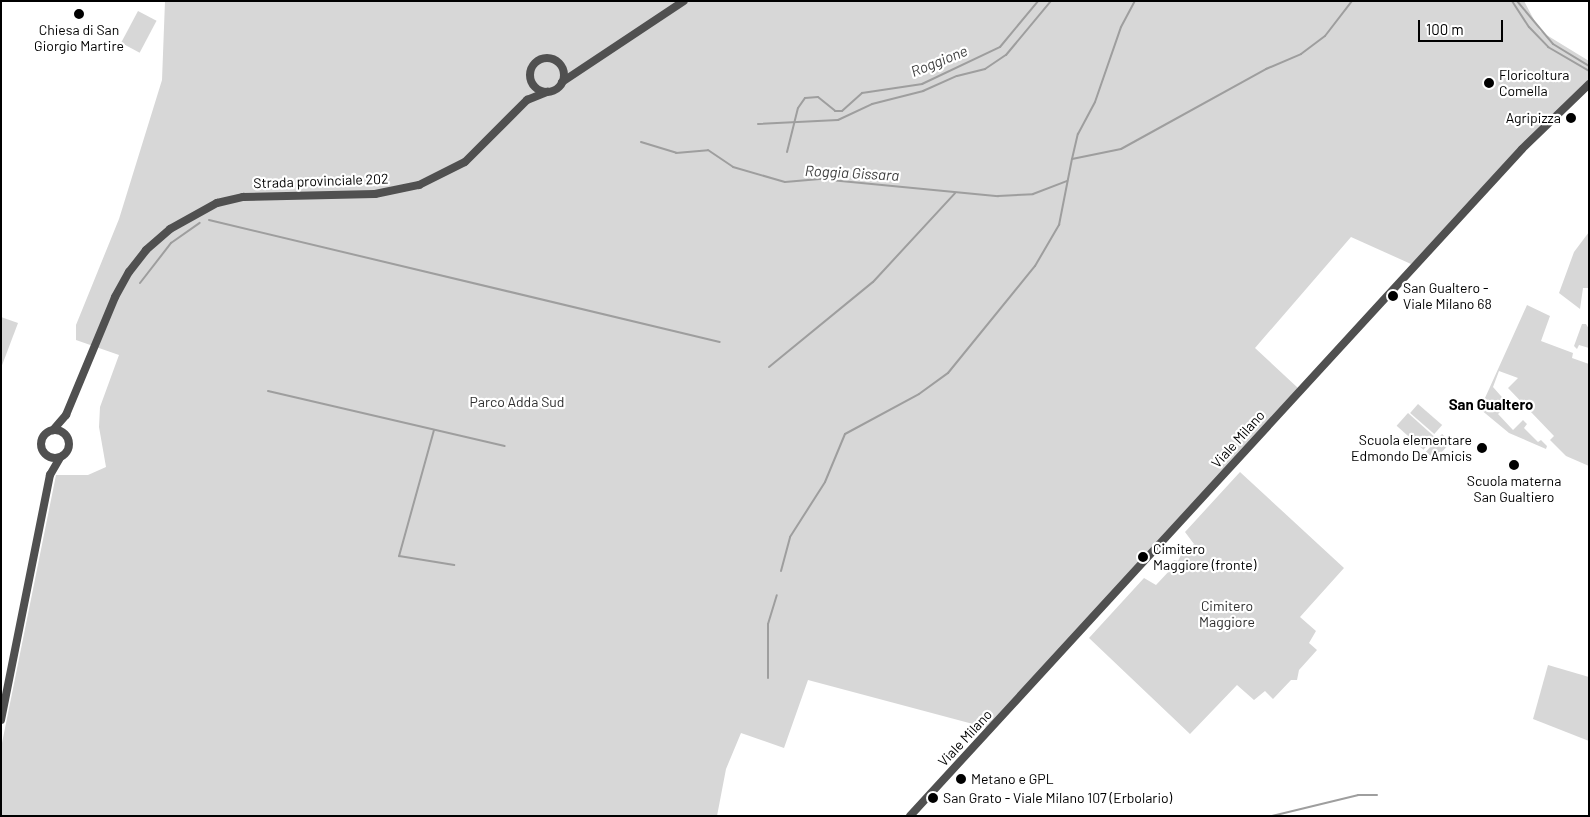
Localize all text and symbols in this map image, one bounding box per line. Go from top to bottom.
marker: Chiesa di San Giorgio Martire [73,8,85,20]
scale bar [1420,10,1505,42]
text: 100 m [1426,20,1464,38]
place label: Chiesa di San Giorgio Martire [34,22,124,54]
water label: Roggione [908,42,970,80]
place label: Floricoltura Comella [1499,67,1569,100]
marker: Floricoltura Comella [1483,77,1495,89]
place label: Agripizza [1506,110,1561,126]
marker: Agripizza [1565,112,1577,124]
water label: Roggia Gissara [804,162,900,184]
street label: Strada provinciale 202 [253,170,389,192]
place label: San Gualtero - Viale Milano 68 [1403,280,1492,312]
marker: San Gualtero - Viale Milano 68 [1387,290,1399,302]
park label: Parco Adda Sud [470,394,564,410]
district label: San Gualtero [1449,396,1533,414]
street label: Viale Milano [1208,407,1268,471]
place label: Scuola elementare Edmondo De Amicis [1351,432,1472,464]
marker: Scuola elementare Edmondo De Amicis [1476,442,1488,454]
marker: Scuola materna San Gualtiero [1508,459,1520,471]
place label: Scuola materna San Gualtiero [1467,473,1561,506]
place label: Cimitero Maggiore (fronte) [1153,541,1256,574]
marker: Cimitero Maggiore (fronte) [1137,551,1149,563]
park label: Cimitero Maggiore [1199,598,1255,630]
street label: Viale Milano [934,706,996,770]
place label: Metano e GPL [971,771,1054,787]
marker: Metano e GPL [955,773,967,785]
place label: San Grato - Viale Milano 107 (Erbolario) [943,790,1172,806]
marker: San Grato - Viale Milano 107 (Erbolario) [927,792,939,804]

